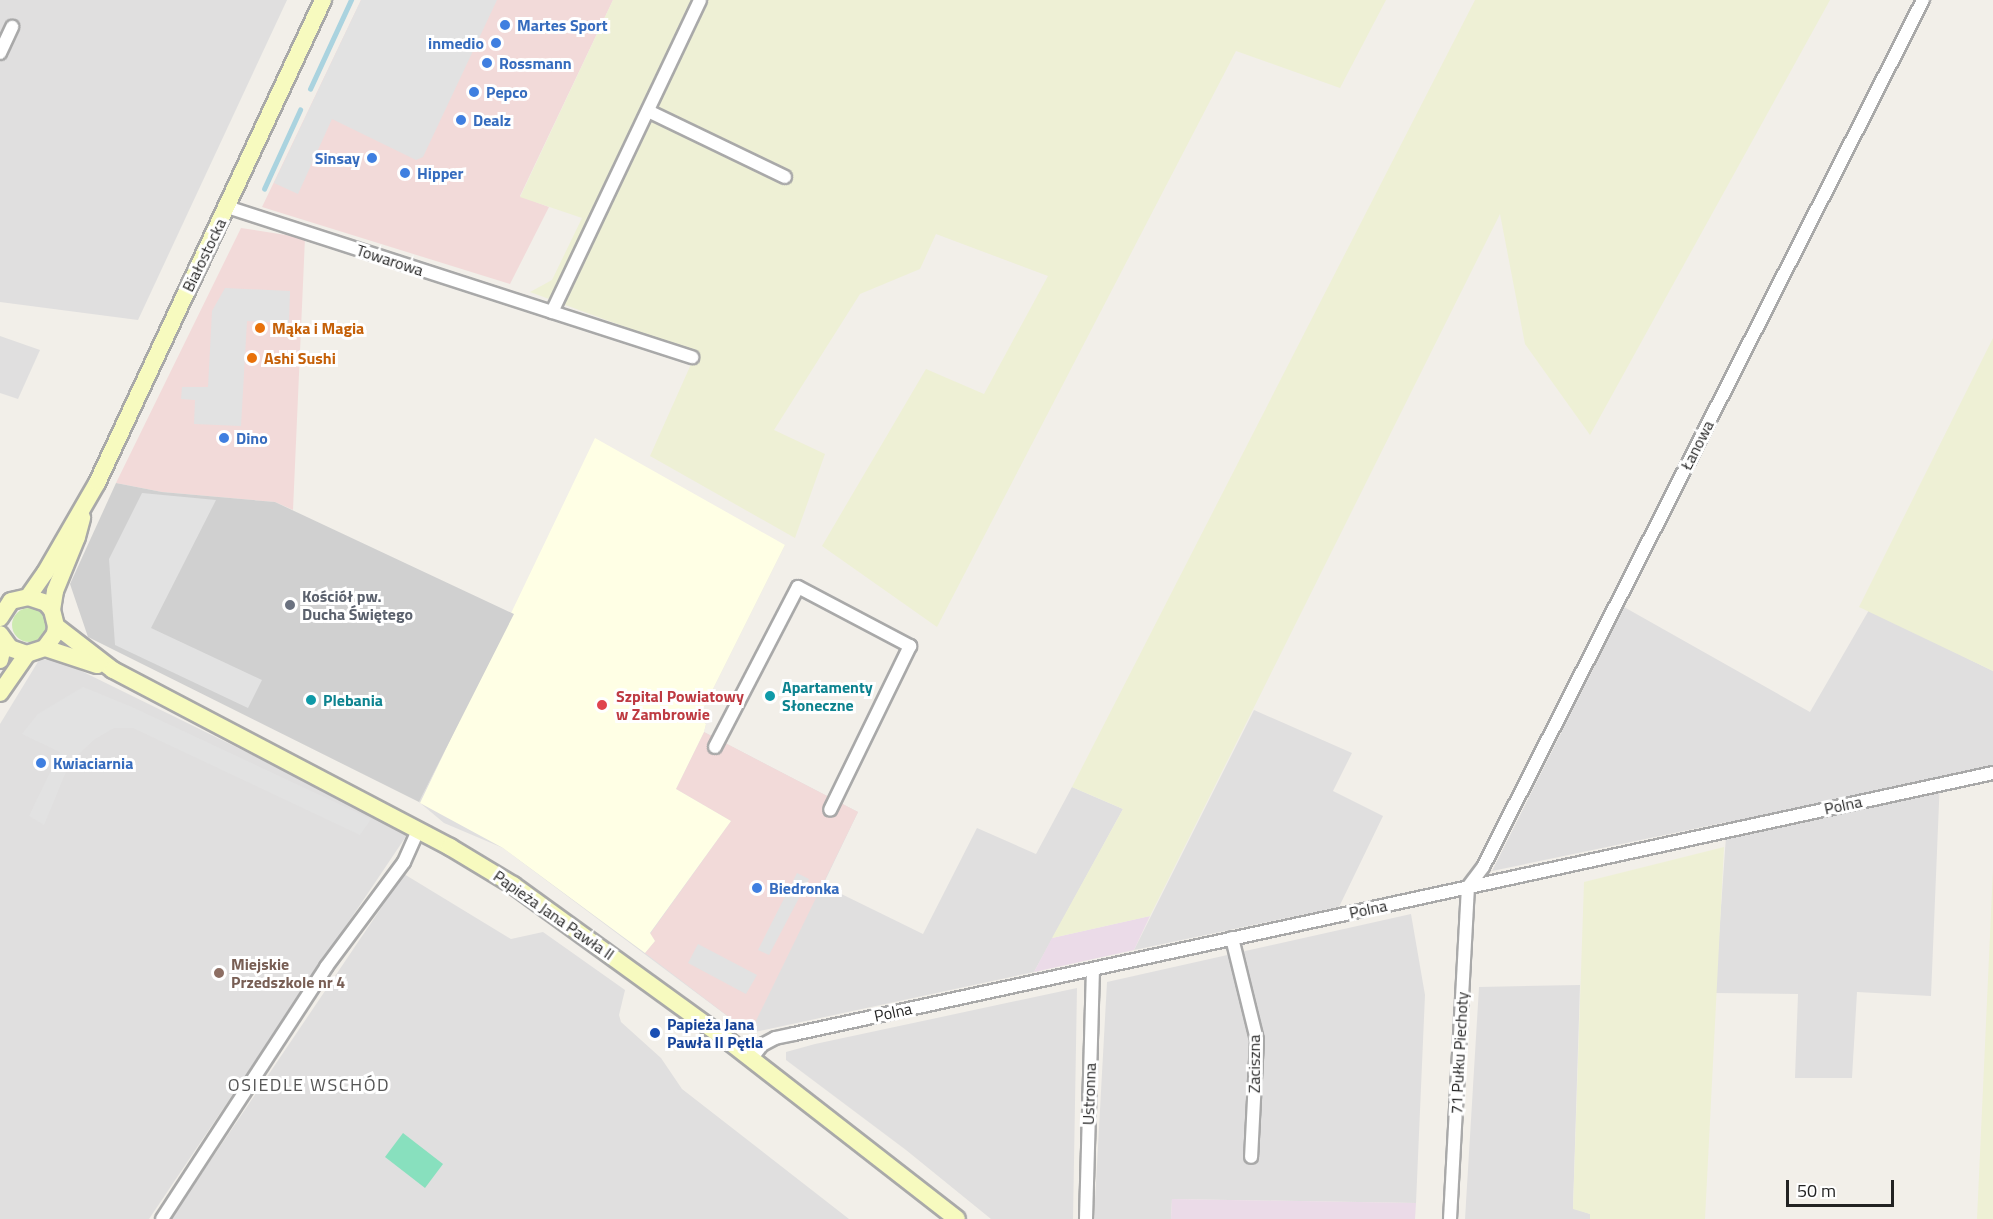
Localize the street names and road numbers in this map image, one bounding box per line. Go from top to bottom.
street label: Białostocka [178,215,230,295]
street label: Towarowa [354,240,426,280]
street label: Łanowa [1676,417,1718,473]
street label: Polna [1822,792,1864,818]
street label: Papieża Jana Pawła II [490,866,618,964]
street label: Polna [1347,896,1389,922]
street label: 71 Pułku Piechoty [1446,991,1472,1115]
street label: Polna [872,999,914,1025]
street label: Zaciszna [1244,1035,1264,1093]
street label: Ustronna [1078,1063,1100,1125]

